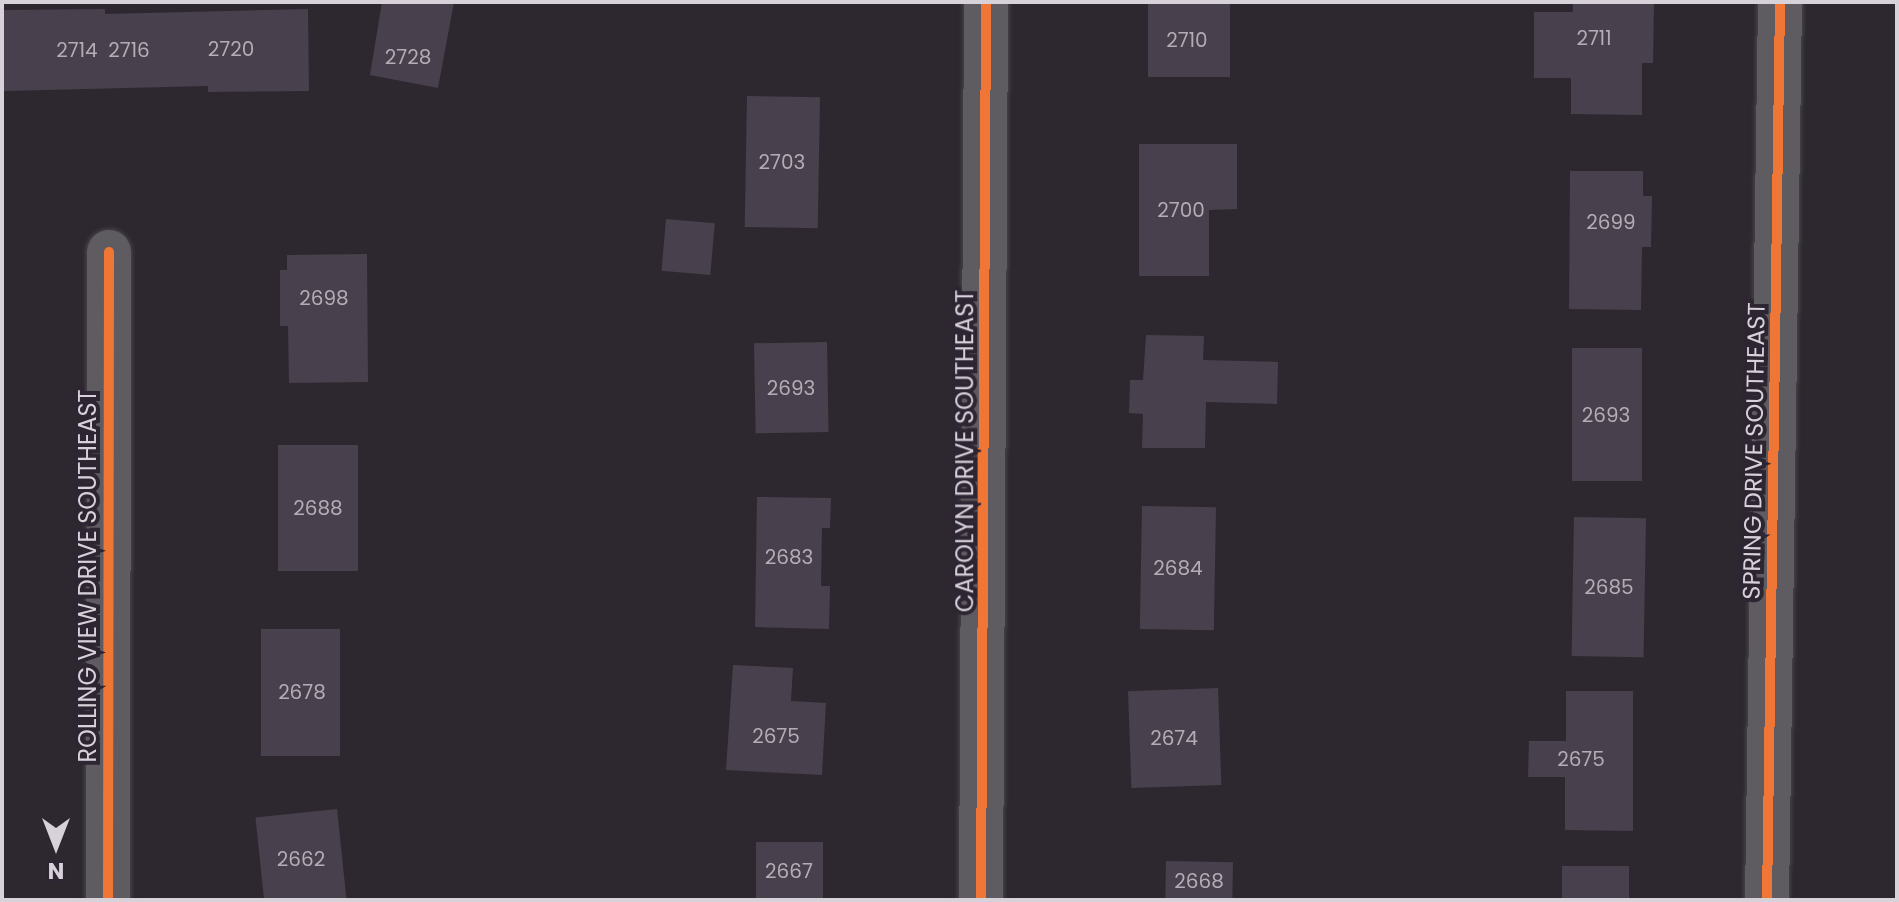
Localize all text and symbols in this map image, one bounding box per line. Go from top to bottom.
house number: 2711 [1576,26,1612,50]
house number: 2710 [1166,28,1208,52]
house number: 2720 [208,37,254,61]
house number: 2714 [56,38,98,62]
house number: 2716 [108,38,150,62]
house number: 2728 [385,45,431,69]
house number: 2703 [759,150,805,174]
house number: 2700 [1157,198,1205,222]
house number: 2699 [1586,210,1636,234]
house number: 2698 [299,286,349,310]
street label: CAROLYN DRIVE SOUTHEAST [951,290,979,612]
street label: SPRING DRIVE SOUTHEAST [1737,302,1771,600]
house number: 2693 [767,376,815,400]
street label: ROLLING VIEW DRIVE SOUTHEAST [74,389,102,763]
house number: 2693 [1582,403,1630,427]
house number: 2688 [293,496,343,520]
house number: 2683 [765,545,813,569]
house number: 2684 [1153,556,1203,580]
house number: 2685 [1584,575,1634,599]
house number: 2678 [278,680,326,704]
house number: 2675 [752,724,800,748]
house number: 2674 [1150,726,1198,750]
house number: 2675 [1557,747,1605,771]
north arrow [16,806,96,886]
house number: 2662 [277,847,325,871]
text: N [48,855,64,886]
house number: 2667 [765,859,813,883]
house number: 2668 [1174,869,1224,893]

